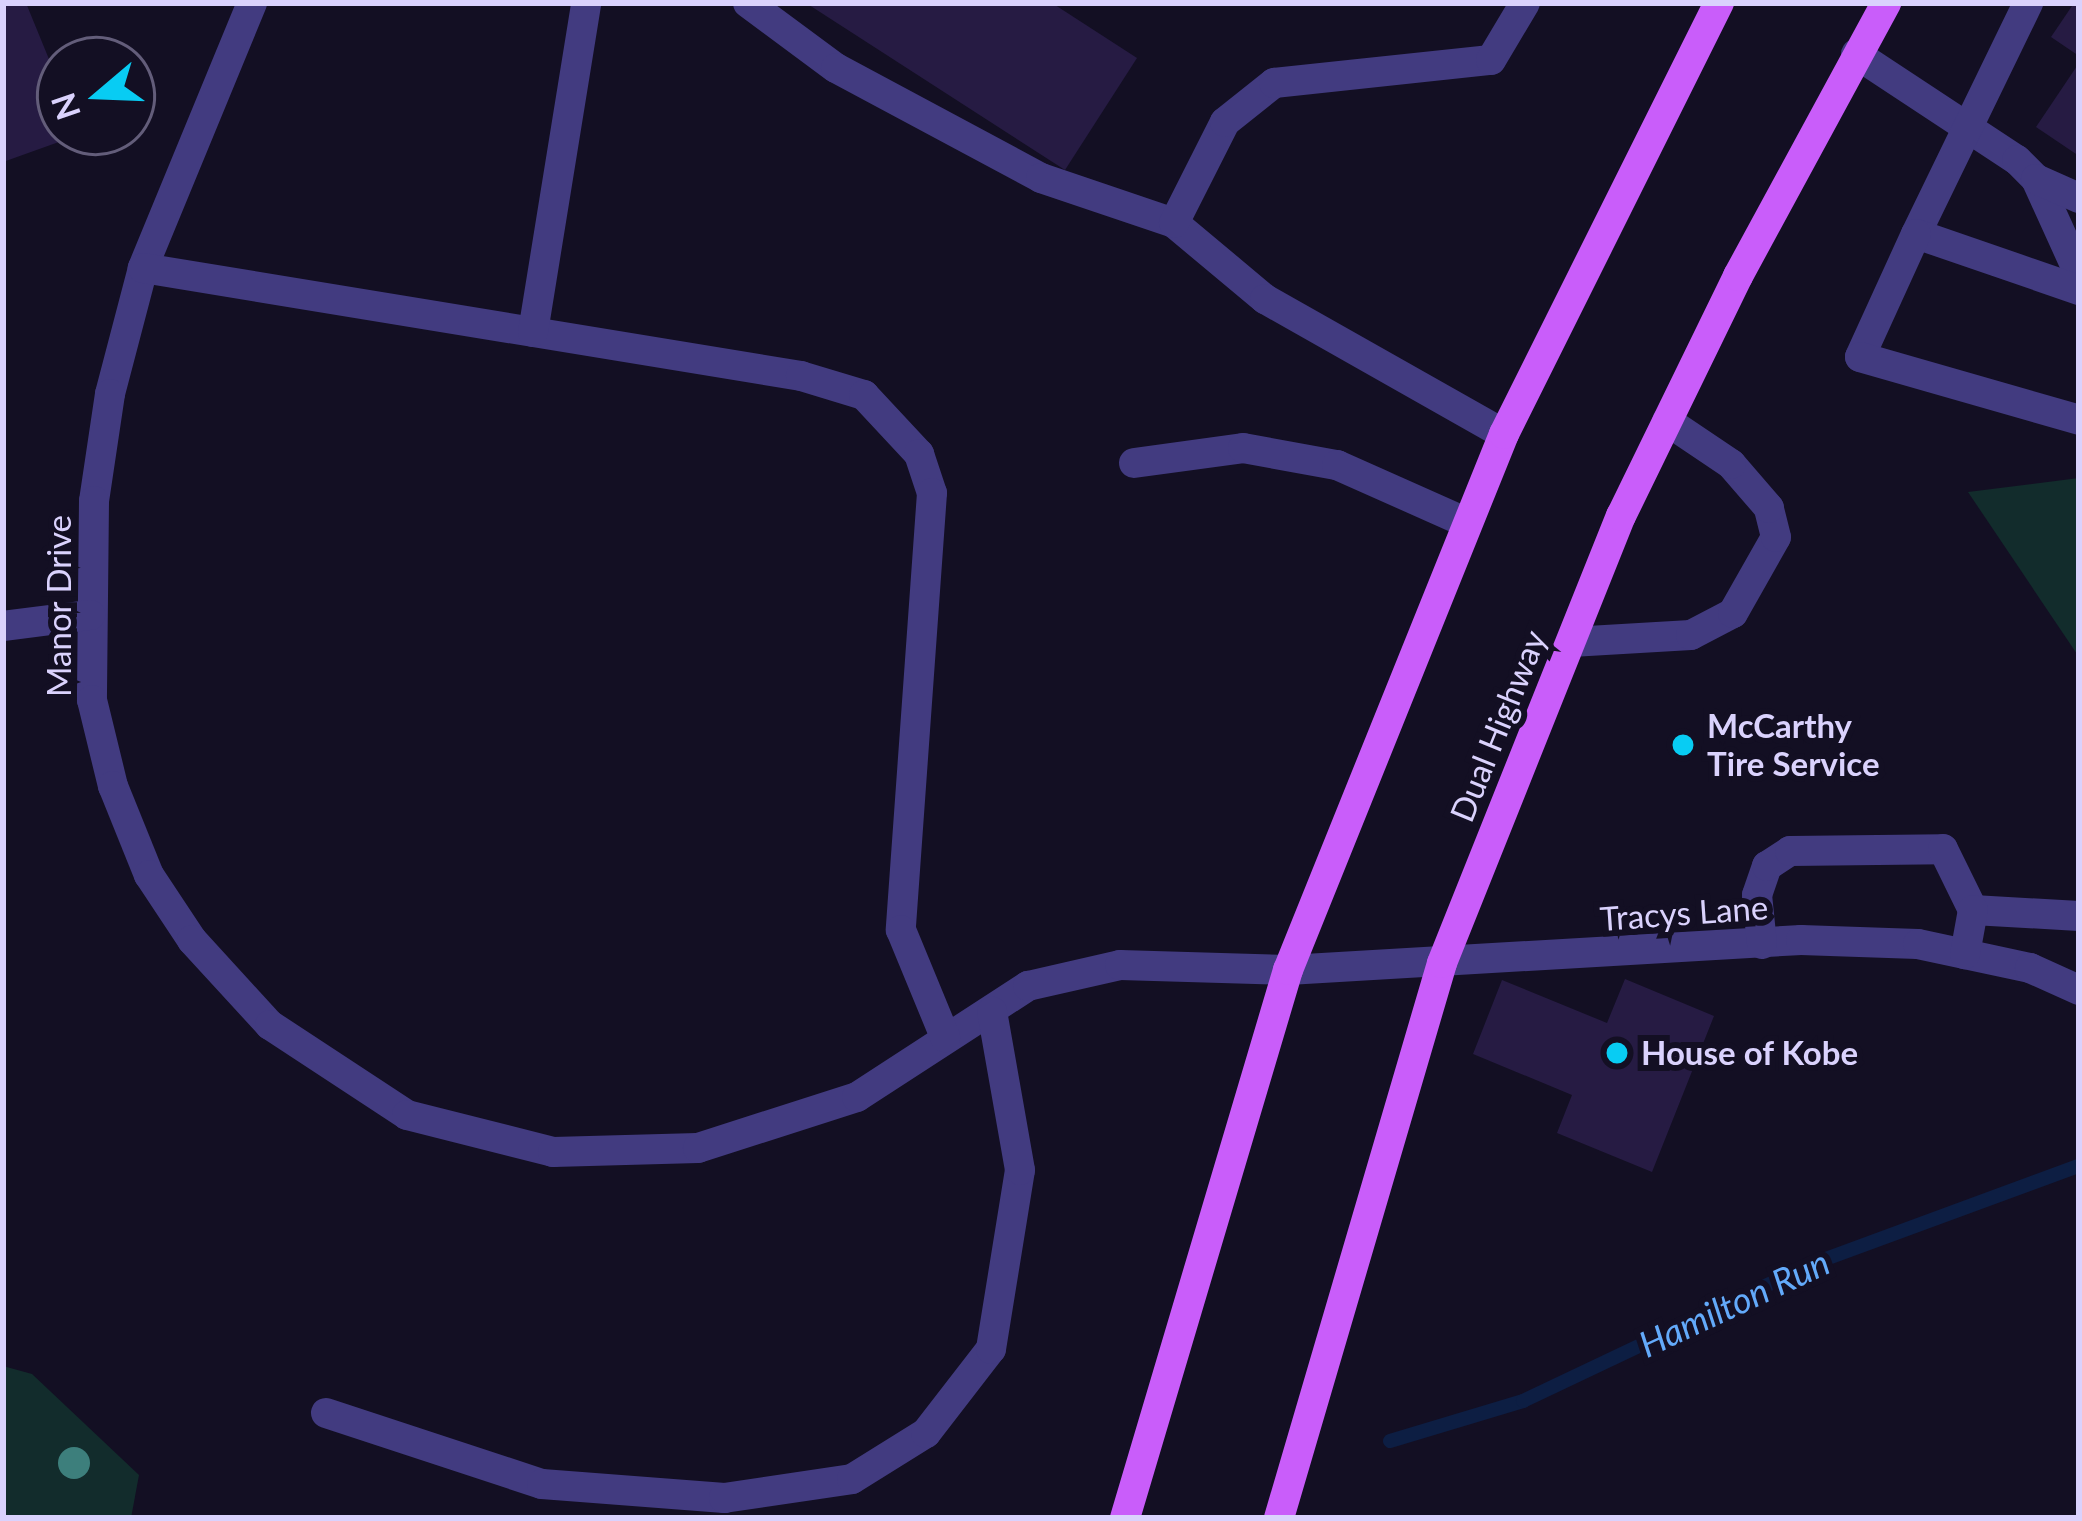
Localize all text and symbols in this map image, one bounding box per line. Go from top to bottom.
north arrow [36,36,156,156]
text: N [42,88,88,125]
street label: Manor Drive [39,515,79,697]
street label: Dual Highway [1442,624,1554,828]
place label: McCarthy Tire Service [1707,706,1880,784]
marker: McCarthy Tire Service [1670,732,1696,758]
street label: Tracys Lane [1599,887,1769,939]
place label: House of Kobe [1641,1033,1859,1073]
marker: House of Kobe [1604,1040,1630,1066]
water label: Hamilton Run [1632,1240,1836,1366]

